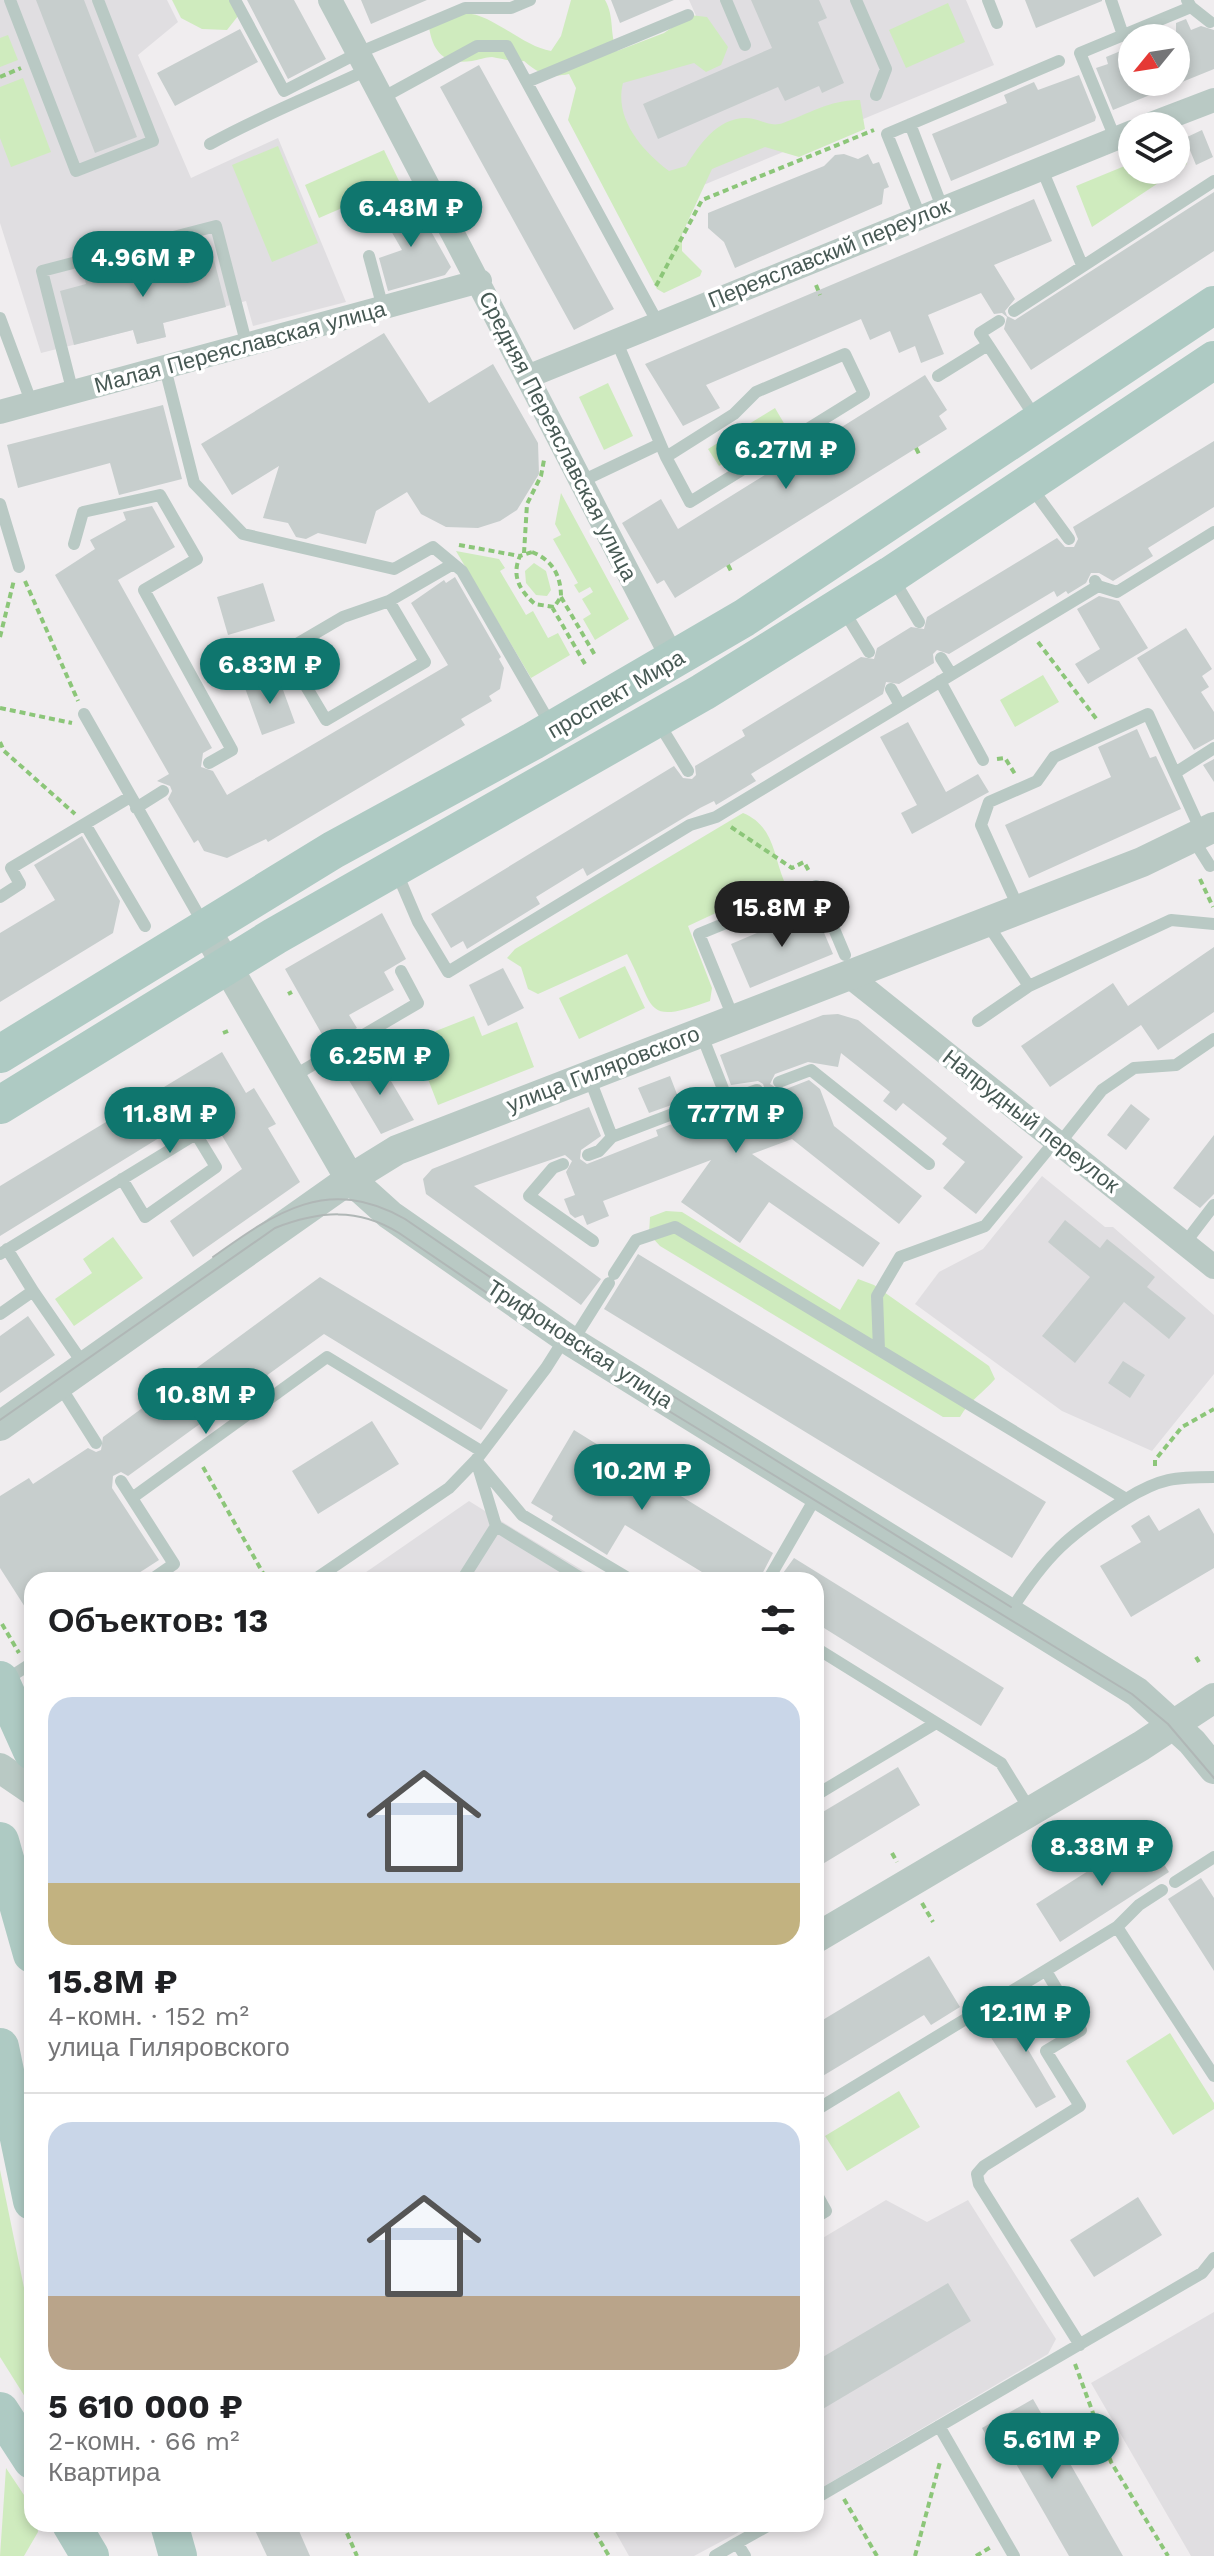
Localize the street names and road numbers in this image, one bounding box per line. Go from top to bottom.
street label: Переяславский переулок [704,193,954,313]
street label: Средняя Переяславская улица [474,287,642,586]
street label: Малая Переяславская улица [92,296,389,398]
street label: проспект Мира [543,644,690,743]
street label: улица Гиляровского [503,1021,703,1117]
street label: Напрудный переулок [938,1044,1124,1198]
street label: Трифоновская улица [483,1275,678,1414]

